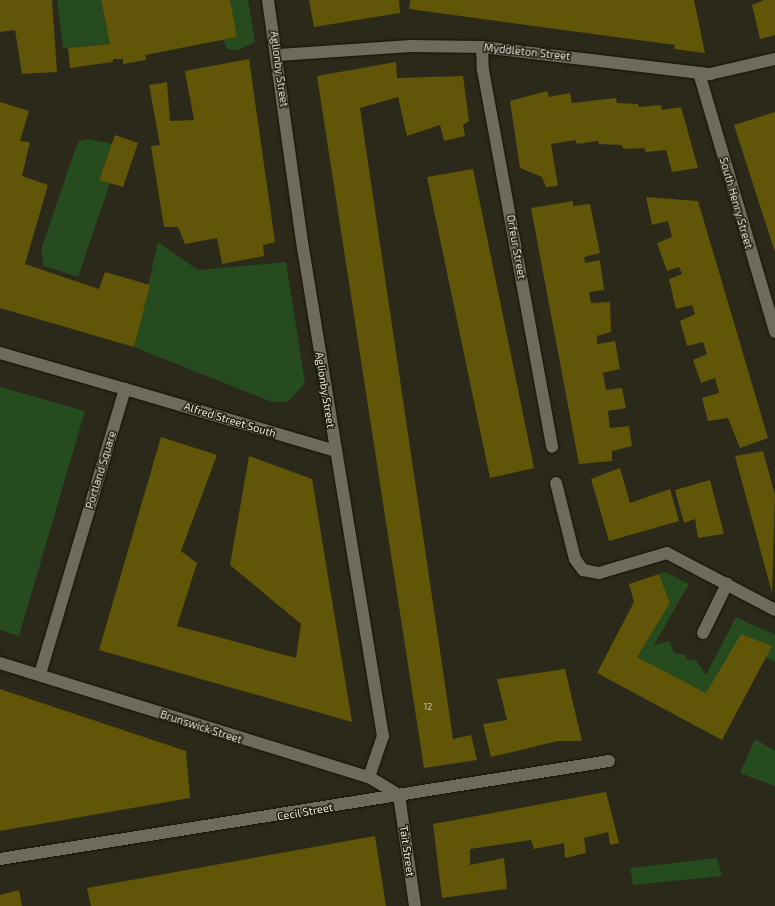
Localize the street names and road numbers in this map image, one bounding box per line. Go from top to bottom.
street label: Aglionby Street [267,30,291,108]
street label: Myddleton Street [483,41,571,63]
street label: South Henry Street [717,156,755,250]
street label: Orfeur Street [504,214,528,280]
street label: Aglionby Street [312,351,338,429]
street label: Alfred Street South [182,400,278,440]
street label: Portland Square [83,430,119,510]
street label: Brunswick Street [158,708,244,746]
street label: Cecil Street [276,801,334,823]
street label: Tait Street [397,825,417,877]

